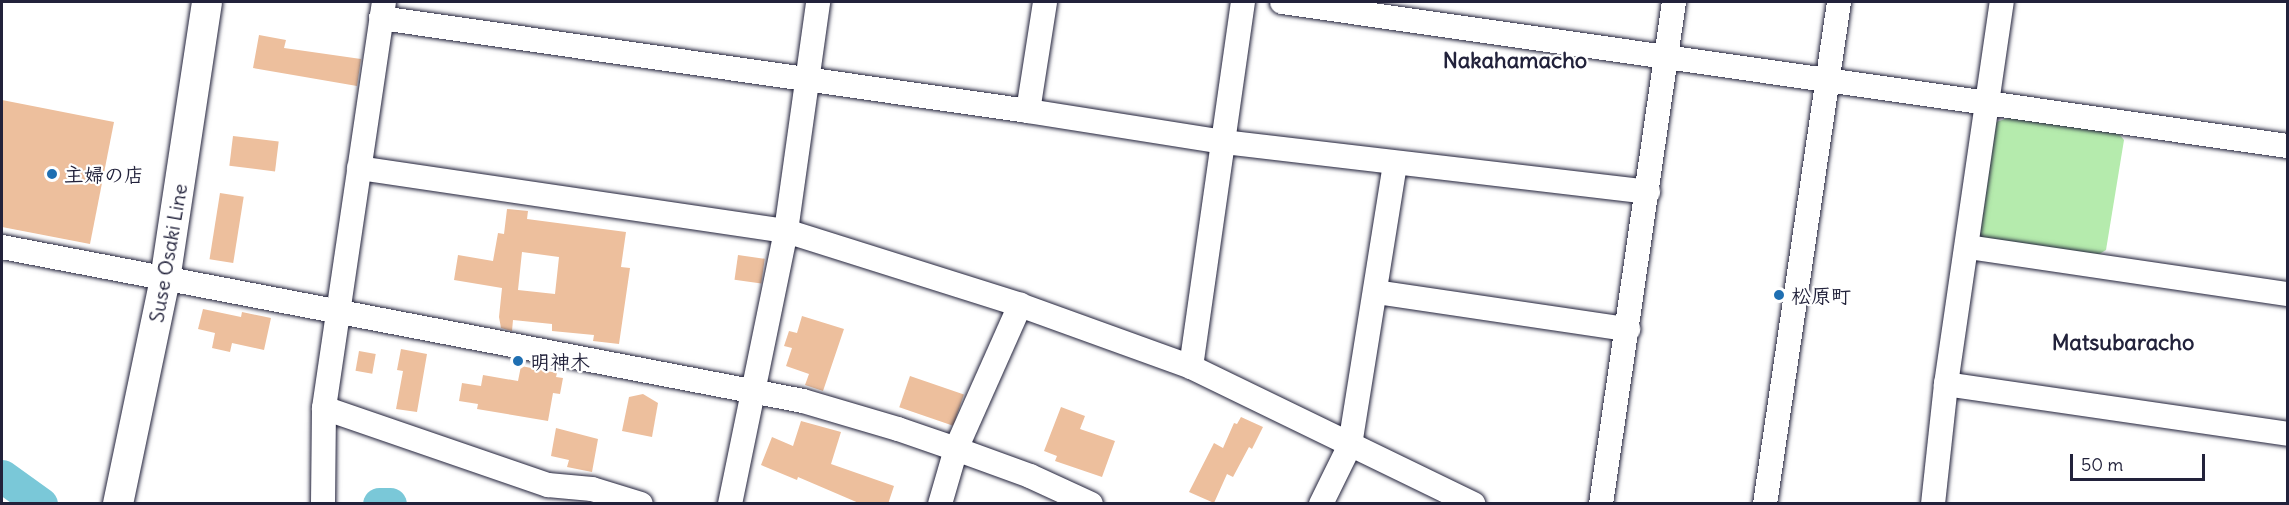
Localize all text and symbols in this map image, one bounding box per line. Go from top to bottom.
district label: Nakahamacho [1443,48,1587,74]
place label: 主婦の店 [64,162,144,186]
marker: 主婦の店 [45,167,59,181]
street label: Suse Osaki Line [144,182,192,324]
place label: 松原町 [1791,283,1851,307]
marker: 松原町 [1772,288,1786,302]
district label: Matsubaracho [2052,330,2194,356]
place label: 明神木 [530,349,590,373]
marker: 明神木 [511,354,525,368]
scale bar [2073,442,2208,480]
text: 50 m [2081,453,2123,476]

